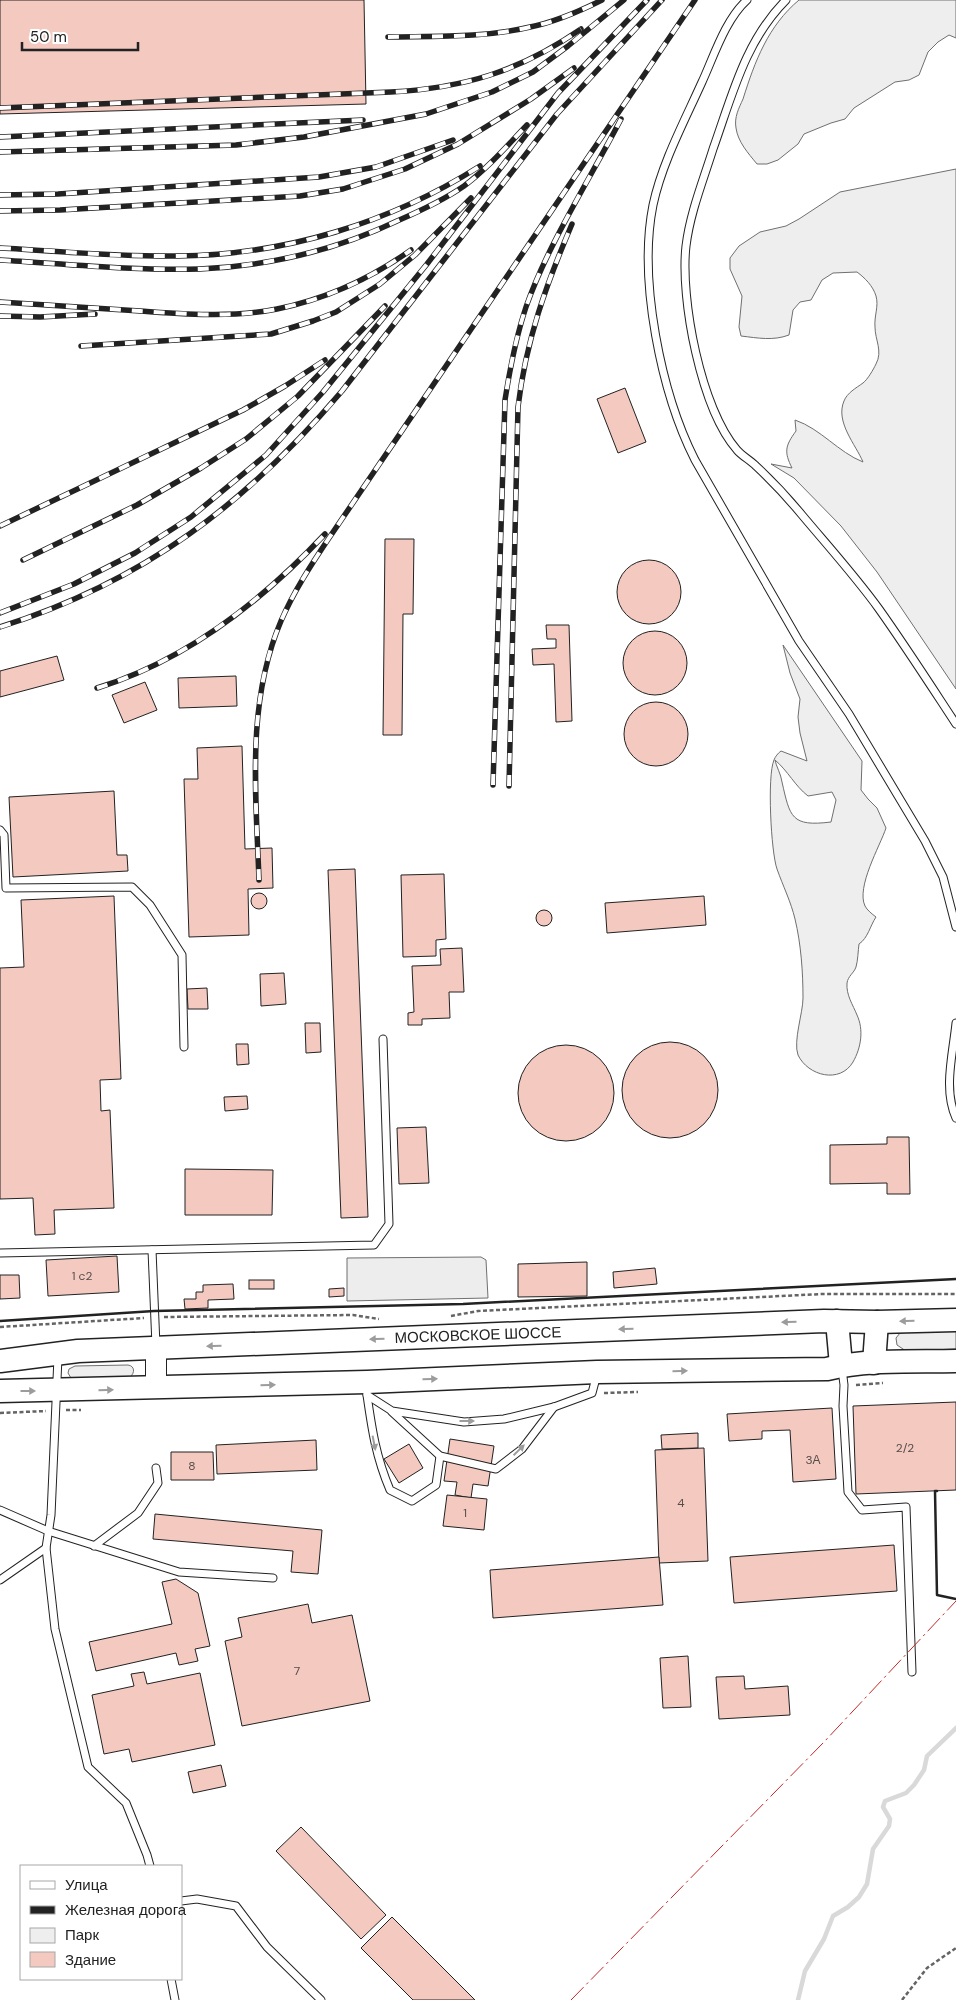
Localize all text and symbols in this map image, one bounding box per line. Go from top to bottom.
scale bar [22,20,139,52]
text: 50 m [30,27,67,47]
house number: 1 c2 [72,1268,92,1284]
one-way arrow [899,1318,915,1326]
one-way arrow [780,1319,796,1327]
street label: МОСКОВСКОЕ ШОССЕ [394,1322,562,1348]
one-way arrow [618,1325,634,1333]
one-way arrow [368,1335,384,1343]
one-way arrow [206,1342,222,1350]
one-way arrow [672,1367,688,1375]
one-way arrow [423,1375,439,1383]
one-way arrow [260,1381,276,1389]
one-way arrow [98,1385,114,1393]
one-way arrow [21,1387,37,1395]
one-way arrow [460,1417,476,1425]
one-way arrow [371,1435,379,1451]
house number: 2/2 [896,1440,914,1456]
one-way arrow [513,1444,525,1456]
house number: 3А [805,1452,821,1468]
house number: 8 [188,1458,196,1474]
house number: 4 [677,1495,685,1511]
house number: 1 [463,1505,467,1521]
house number: 7 [294,1663,300,1679]
legend [20,1865,182,1980]
text: Улица [65,1875,108,1895]
text: Железная дорога [65,1900,187,1920]
text: Парк [65,1925,99,1945]
text: Здание [65,1950,116,1970]

